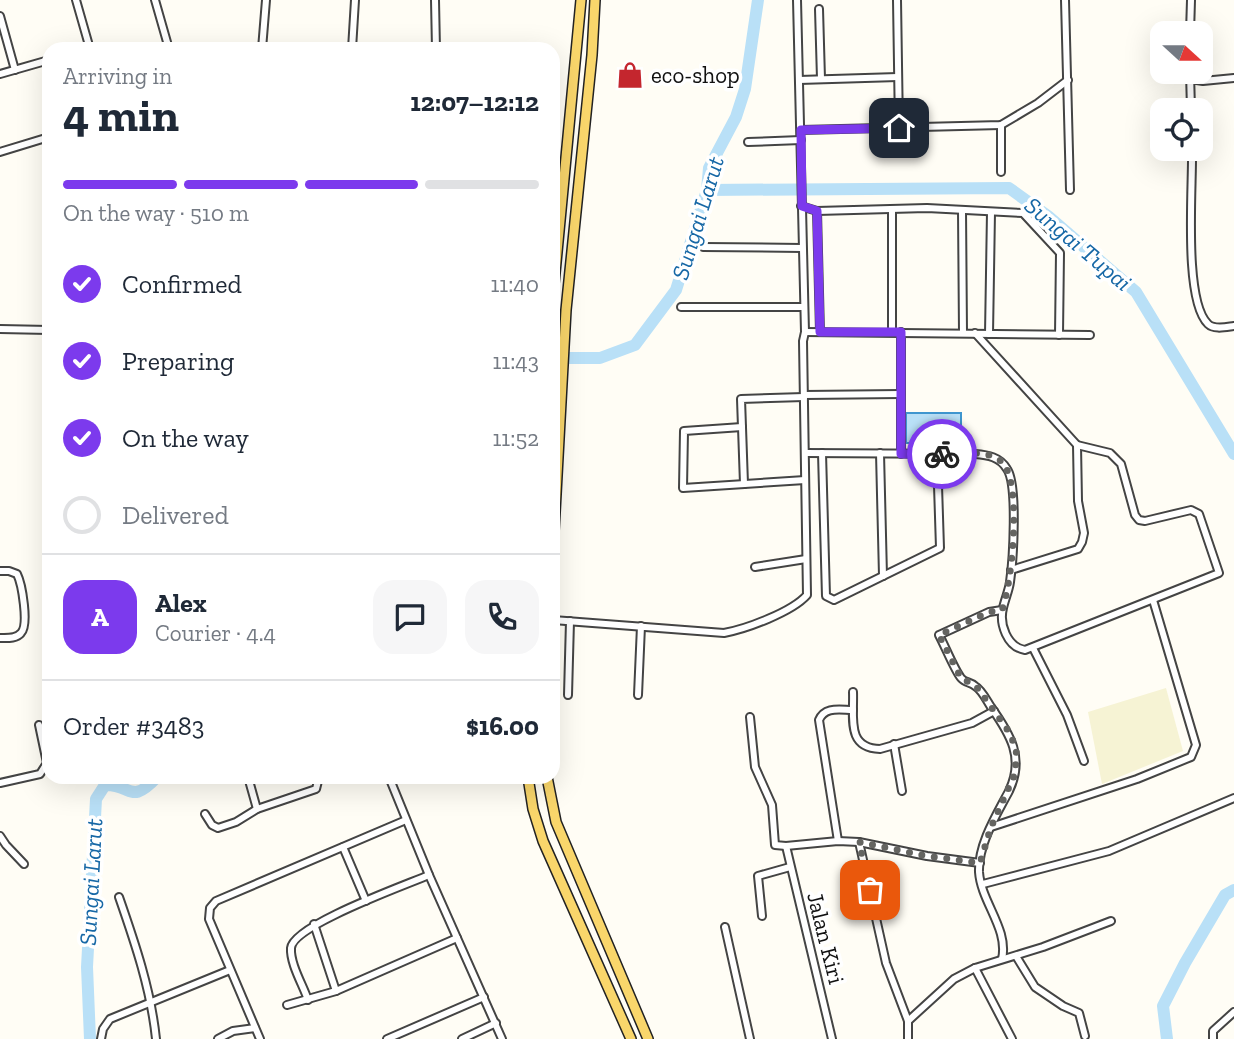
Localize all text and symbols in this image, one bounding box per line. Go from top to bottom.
north arrow [1150,21,1213,84]
map controls [1150,21,1213,161]
shop icon: eco-shop [615,60,645,90]
place label: eco-shop [651,61,740,89]
text: Arriving in [63,62,172,90]
text: 12:07–12:12 [410,86,539,118]
text: 4 min [63,88,179,143]
pin [869,98,929,158]
button: locate [1150,98,1213,161]
icon: home [880,109,918,147]
water label: Sungai Larut [665,153,730,283]
water label: Sungai Tupai [1019,190,1138,297]
text: On the way · 510 m [63,199,249,227]
icon: check [63,265,101,303]
text: Confirmed [122,268,242,300]
text: 11:40 [490,270,539,298]
icon: check [63,342,101,380]
text: Preparing [122,345,234,377]
text: 11:43 [492,347,539,375]
icon: check [63,419,101,457]
courier [907,419,977,489]
text: On the way [122,422,249,454]
text: 11:52 [493,424,539,452]
icon: bike [923,435,961,473]
text: Delivered [122,499,229,531]
button: chat [373,580,447,654]
button: phone [465,580,539,654]
text: Alex [155,587,207,619]
text: A [91,601,109,633]
text: Courier · 4.4 [155,619,276,647]
text: Order #3483 [63,710,205,742]
text: $16.00 [466,710,539,742]
water label: Sungai Larut [73,818,108,946]
pin [840,860,900,920]
icon: bag [851,871,889,909]
street label: Jalan Kiri [801,889,851,987]

